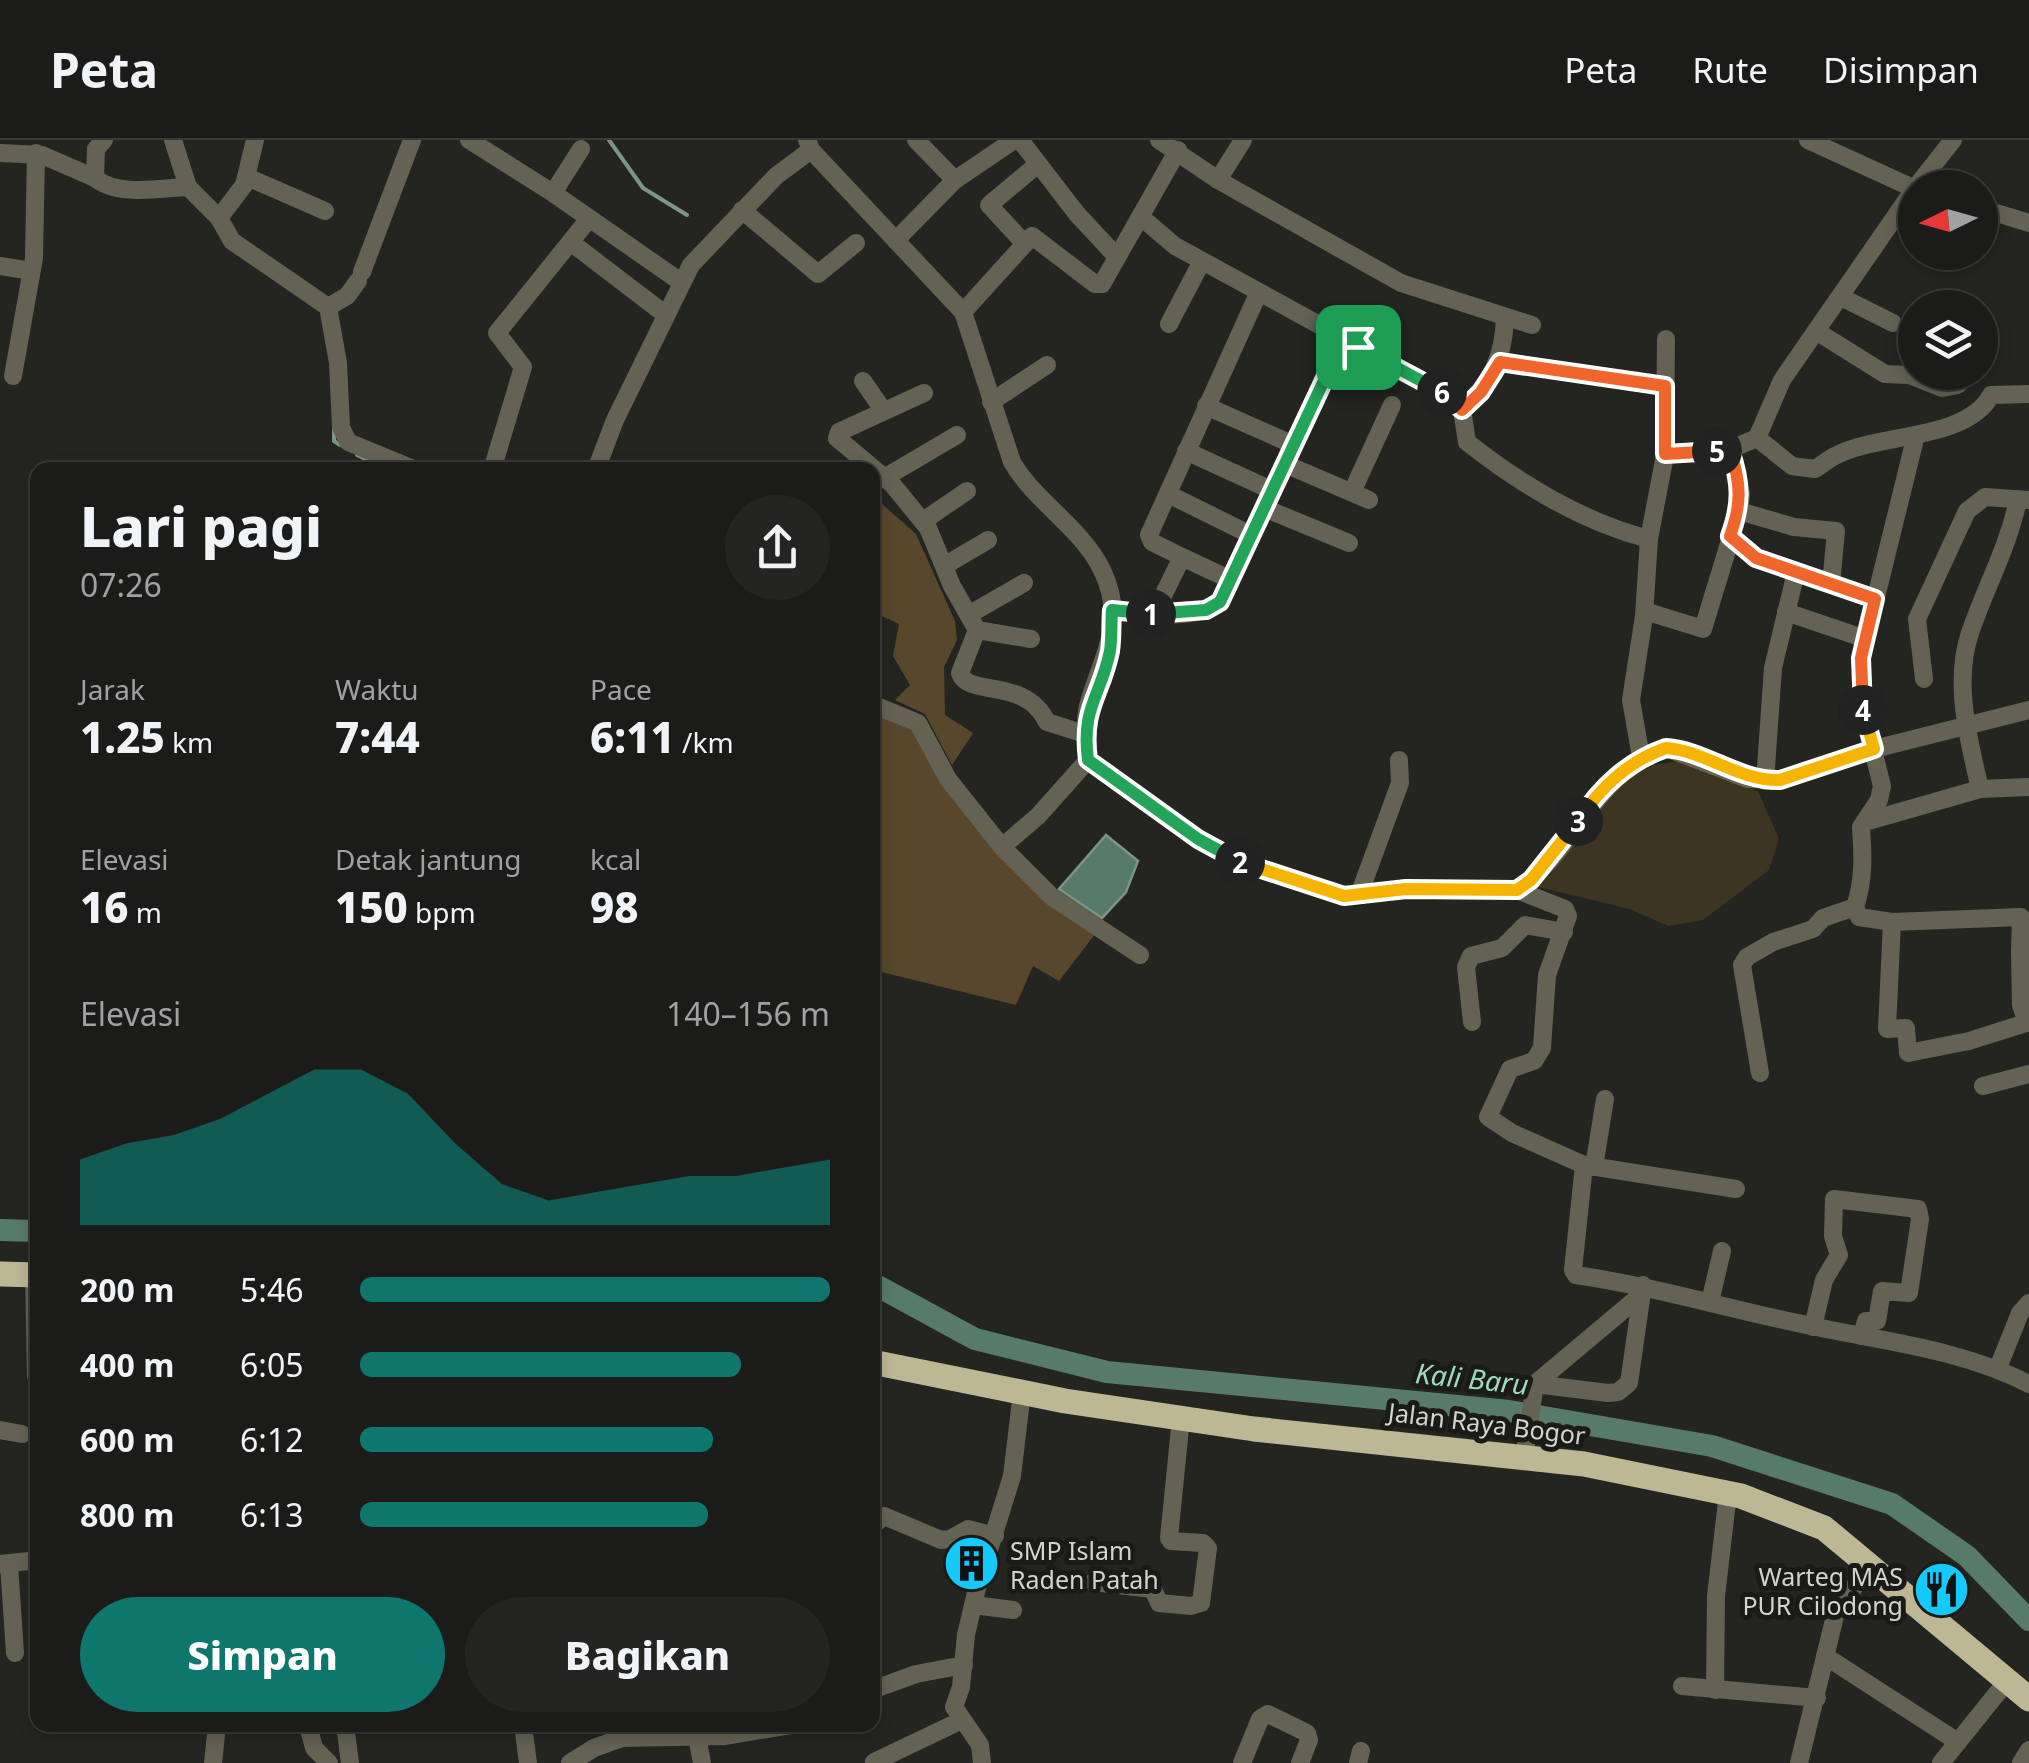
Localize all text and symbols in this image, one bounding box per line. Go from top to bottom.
text: Peta [50,37,158,102]
text: Peta [1564,46,1637,93]
text: Rute [1692,46,1768,93]
text: Disimpan [1823,46,1979,93]
north arrow [1898,170,1998,270]
map controls [1898,170,1998,390]
button: layers [1898,290,1998,390]
pin [1316,305,1401,390]
icon: arrive [1331,320,1386,375]
pin: 6 [1417,367,1467,417]
text: 6 [1434,373,1450,411]
pin: 5 [1692,426,1742,476]
text: 5 [1709,432,1725,470]
text: Lari pagi [80,488,322,563]
button: share [725,495,830,600]
text: 07:26 [80,563,162,606]
pin: 1 [1126,589,1176,639]
text: 1 [1143,595,1159,633]
text: Jarak [80,670,145,708]
text: Waktu [335,670,419,708]
text: Pace [590,670,652,708]
pin: 4 [1838,685,1888,735]
text: 4 [1855,691,1871,729]
text: 1.25 [80,708,165,765]
text: 7:44 [335,708,420,765]
text: 6:11 [590,708,675,765]
text: km [165,723,213,761]
text: /km [675,723,734,761]
pin: 3 [1553,796,1603,846]
text: 3 [1570,802,1586,840]
pin: 2 [1215,837,1265,887]
text: Elevasi [80,840,169,878]
text: Detak jantung [335,840,521,878]
text: kcal [590,840,641,878]
text: 2 [1232,843,1248,881]
text: 16 [80,878,129,935]
text: 150 [335,878,408,935]
text: 98 [590,878,639,935]
text: m [129,893,162,931]
text: bpm [408,893,476,931]
text: Elevasi [80,992,181,1035]
text: 140–156 m [666,992,830,1035]
text: 200 m [80,1268,174,1311]
text: 5:46 [240,1268,304,1311]
text: 400 m [80,1343,174,1386]
text: 6:05 [240,1343,304,1386]
water label: Kali Baru [1414,1353,1530,1403]
street label: Jalan Raya Bogor [1385,1394,1587,1452]
text: 600 m [80,1418,174,1461]
text: 6:12 [240,1418,304,1461]
text: 800 m [80,1493,174,1536]
text: 6:13 [240,1493,304,1536]
place label: SMP Islam Raden Patah [1010,1533,1159,1596]
building icon: SMP Islam Raden Patah [941,1534,1001,1594]
place label: Warteg MAS PUR Cilodong [1742,1559,1903,1622]
restaurant icon: Warteg MAS PUR Cilodong [1912,1560,1972,1620]
button: Simpan [80,1597,445,1712]
button: Bagikan [465,1597,830,1712]

